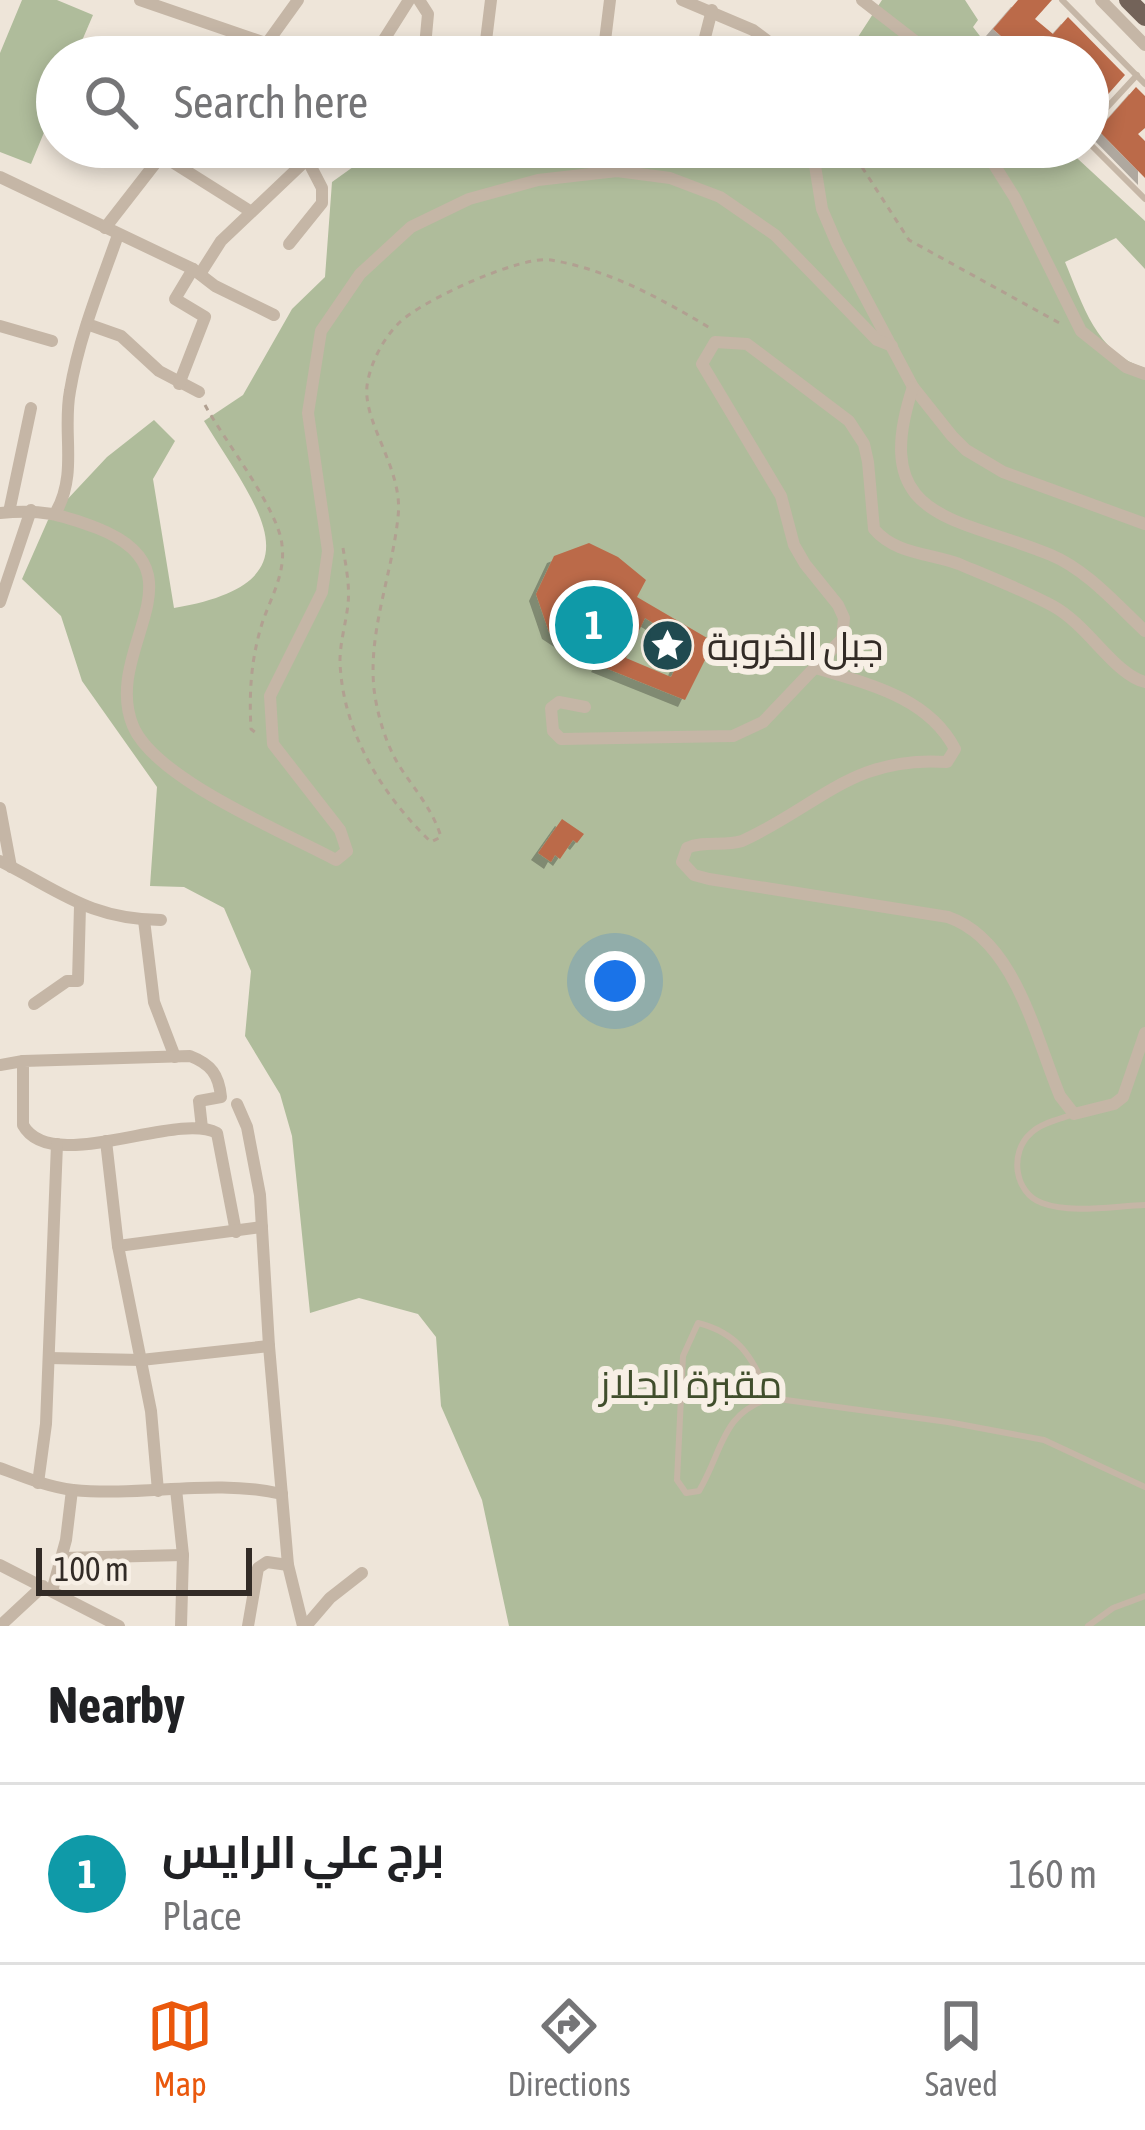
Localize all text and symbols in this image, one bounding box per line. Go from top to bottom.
search box [36,36,1109,168]
icon: search [78,69,144,135]
text: Search here [174,76,368,128]
pin: 1 [555,580,633,670]
place icon: جبل الخروبة [640,618,696,674]
place label: جبل الخروبة [707,624,883,670]
your location [585,951,645,1011]
park label: مقبرة الجلاز [598,1362,782,1407]
scale bar [36,1542,252,1595]
text: 100 m [54,1550,129,1588]
text: Nearby [48,1675,185,1734]
text: برج علي الرايس [162,1826,444,1878]
text: 1 [78,1852,96,1896]
text: 160 m [1009,1852,1097,1896]
text: Place [162,1894,242,1938]
tab: Map [147,1993,213,2103]
tab: Directions [507,1993,631,2103]
tab: Saved [925,1993,998,2103]

